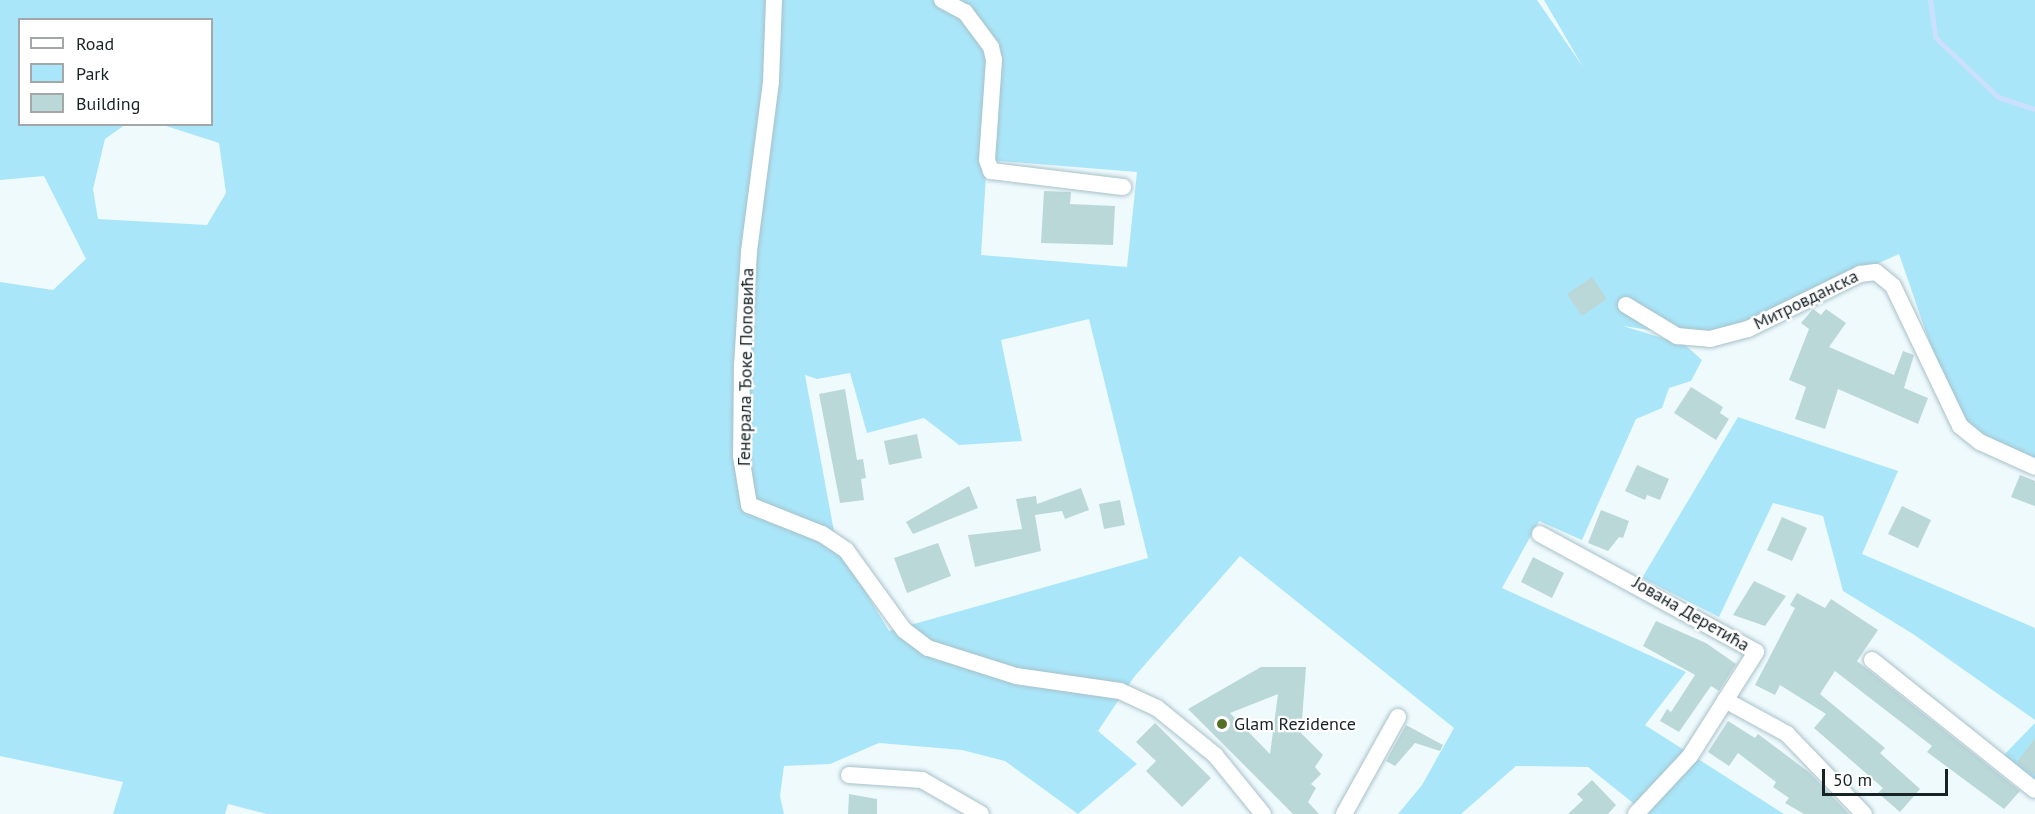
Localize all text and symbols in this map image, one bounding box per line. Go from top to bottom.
legend [18,18,213,126]
text: Road [76,32,114,55]
text: Park [76,62,109,85]
text: Building [76,92,140,115]
street label: Митровданска [1750,265,1862,335]
street label: Генерала Ђоке Поповића [733,267,759,467]
street label: Јована Деретића [1629,572,1753,656]
place label: Glam Rezidence [1234,713,1356,735]
marker: Glam Rezidence [1215,717,1229,731]
scale bar [1825,757,1951,795]
text: 50 m [1833,768,1872,791]

